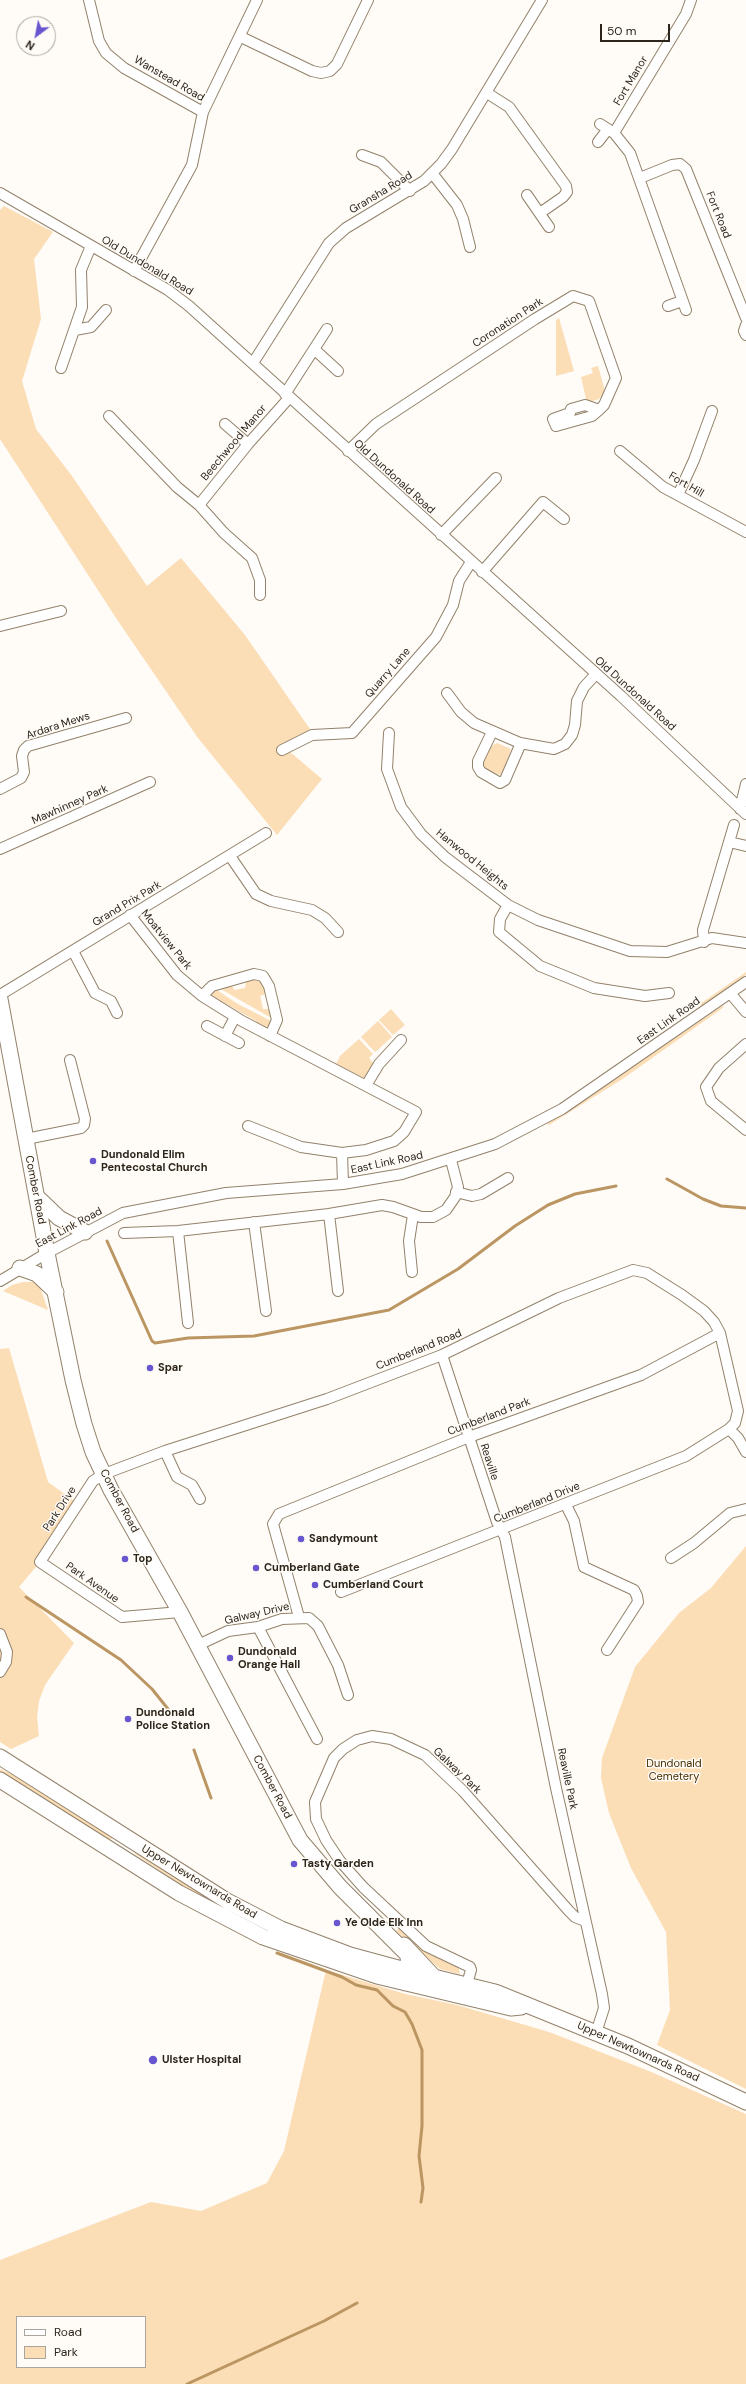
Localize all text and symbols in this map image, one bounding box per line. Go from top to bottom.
north arrow [16,16,56,56]
scale bar [602,16,672,42]
text: 50 m [607,23,636,39]
text: N [23,37,37,53]
street label: Wanstead Road [131,53,207,105]
street label: Fort Manor [611,54,651,108]
street label: Gransha Road [347,169,415,217]
street label: Fort Road [703,190,733,240]
street label: Old Dundonald Road [99,233,195,299]
street label: Coronation Park [470,295,546,351]
street label: Beechwood Manor [198,402,270,484]
street label: Old Dundonald Road [351,437,437,517]
street label: Fort Hill [666,470,706,500]
street label: Quarry Lane [363,645,413,701]
street label: Old Dundonald Road [592,654,678,734]
street label: Ardara Mews [24,709,92,743]
street label: Mawhinney Park [30,782,110,828]
street label: Hanwood Heights [433,827,511,893]
street label: Grand Prix Park [90,878,164,930]
street label: Moatview Park [138,907,194,973]
street label: East Link Road [635,995,703,1047]
place label: Dundonald Elim Pentecostal Church [101,1148,208,1174]
street label: East Link Road [350,1149,424,1177]
street label: Comber Road [22,1154,48,1226]
marker: Dundonald Elim Pentecostal Church [88,1156,98,1166]
street label: East Link Road [33,1205,105,1251]
street label: Cumberland Road [374,1327,464,1373]
place label: Spar [158,1361,183,1375]
marker: Spar [145,1363,155,1373]
street label: Cumberland Park [446,1395,532,1439]
street label: Reaville [477,1442,501,1482]
street label: Comber Road [97,1467,141,1535]
street label: Cumberland Drive [492,1480,582,1526]
street label: Park Drive [41,1484,79,1534]
place label: Sandymount [309,1532,378,1546]
marker: Sandymount [296,1534,306,1544]
place label: Top [133,1552,152,1566]
marker: Top [120,1554,130,1564]
street label: Park Avenue [63,1560,121,1606]
place label: Cumberland Gate [264,1561,360,1575]
marker: Cumberland Gate [251,1563,261,1573]
place label: Cumberland Court [323,1578,423,1592]
marker: Cumberland Court [310,1580,320,1590]
street label: Galway Drive [223,1600,291,1628]
place label: Dundonald Orange Hall [238,1645,300,1671]
marker: Dundonald Orange Hall [225,1653,235,1663]
place label: Dundonald Police Station [136,1706,210,1732]
marker: Dundonald Police Station [123,1714,133,1724]
street label: Galway Park [430,1745,484,1797]
street label: Reaville Park [554,1747,580,1811]
street label: Comber Road [250,1753,294,1821]
park label: Dundonald Cemetery [646,1757,702,1783]
street label: Upper Newtownards Road [139,1842,259,1922]
place label: Tasty Garden [302,1857,374,1871]
marker: Tasty Garden [289,1859,299,1869]
place label: Ye Olde Elk Inn [345,1916,423,1930]
marker: Ye Olde Elk Inn [332,1918,342,1928]
street label: Upper Newtownards Road [575,2019,701,2085]
place label: Ulster Hospital [162,2053,241,2067]
marker: Ulster Hospital [147,2054,159,2066]
legend [16,2316,146,2368]
text: Road [54,2324,82,2340]
text: Park [54,2344,78,2360]

